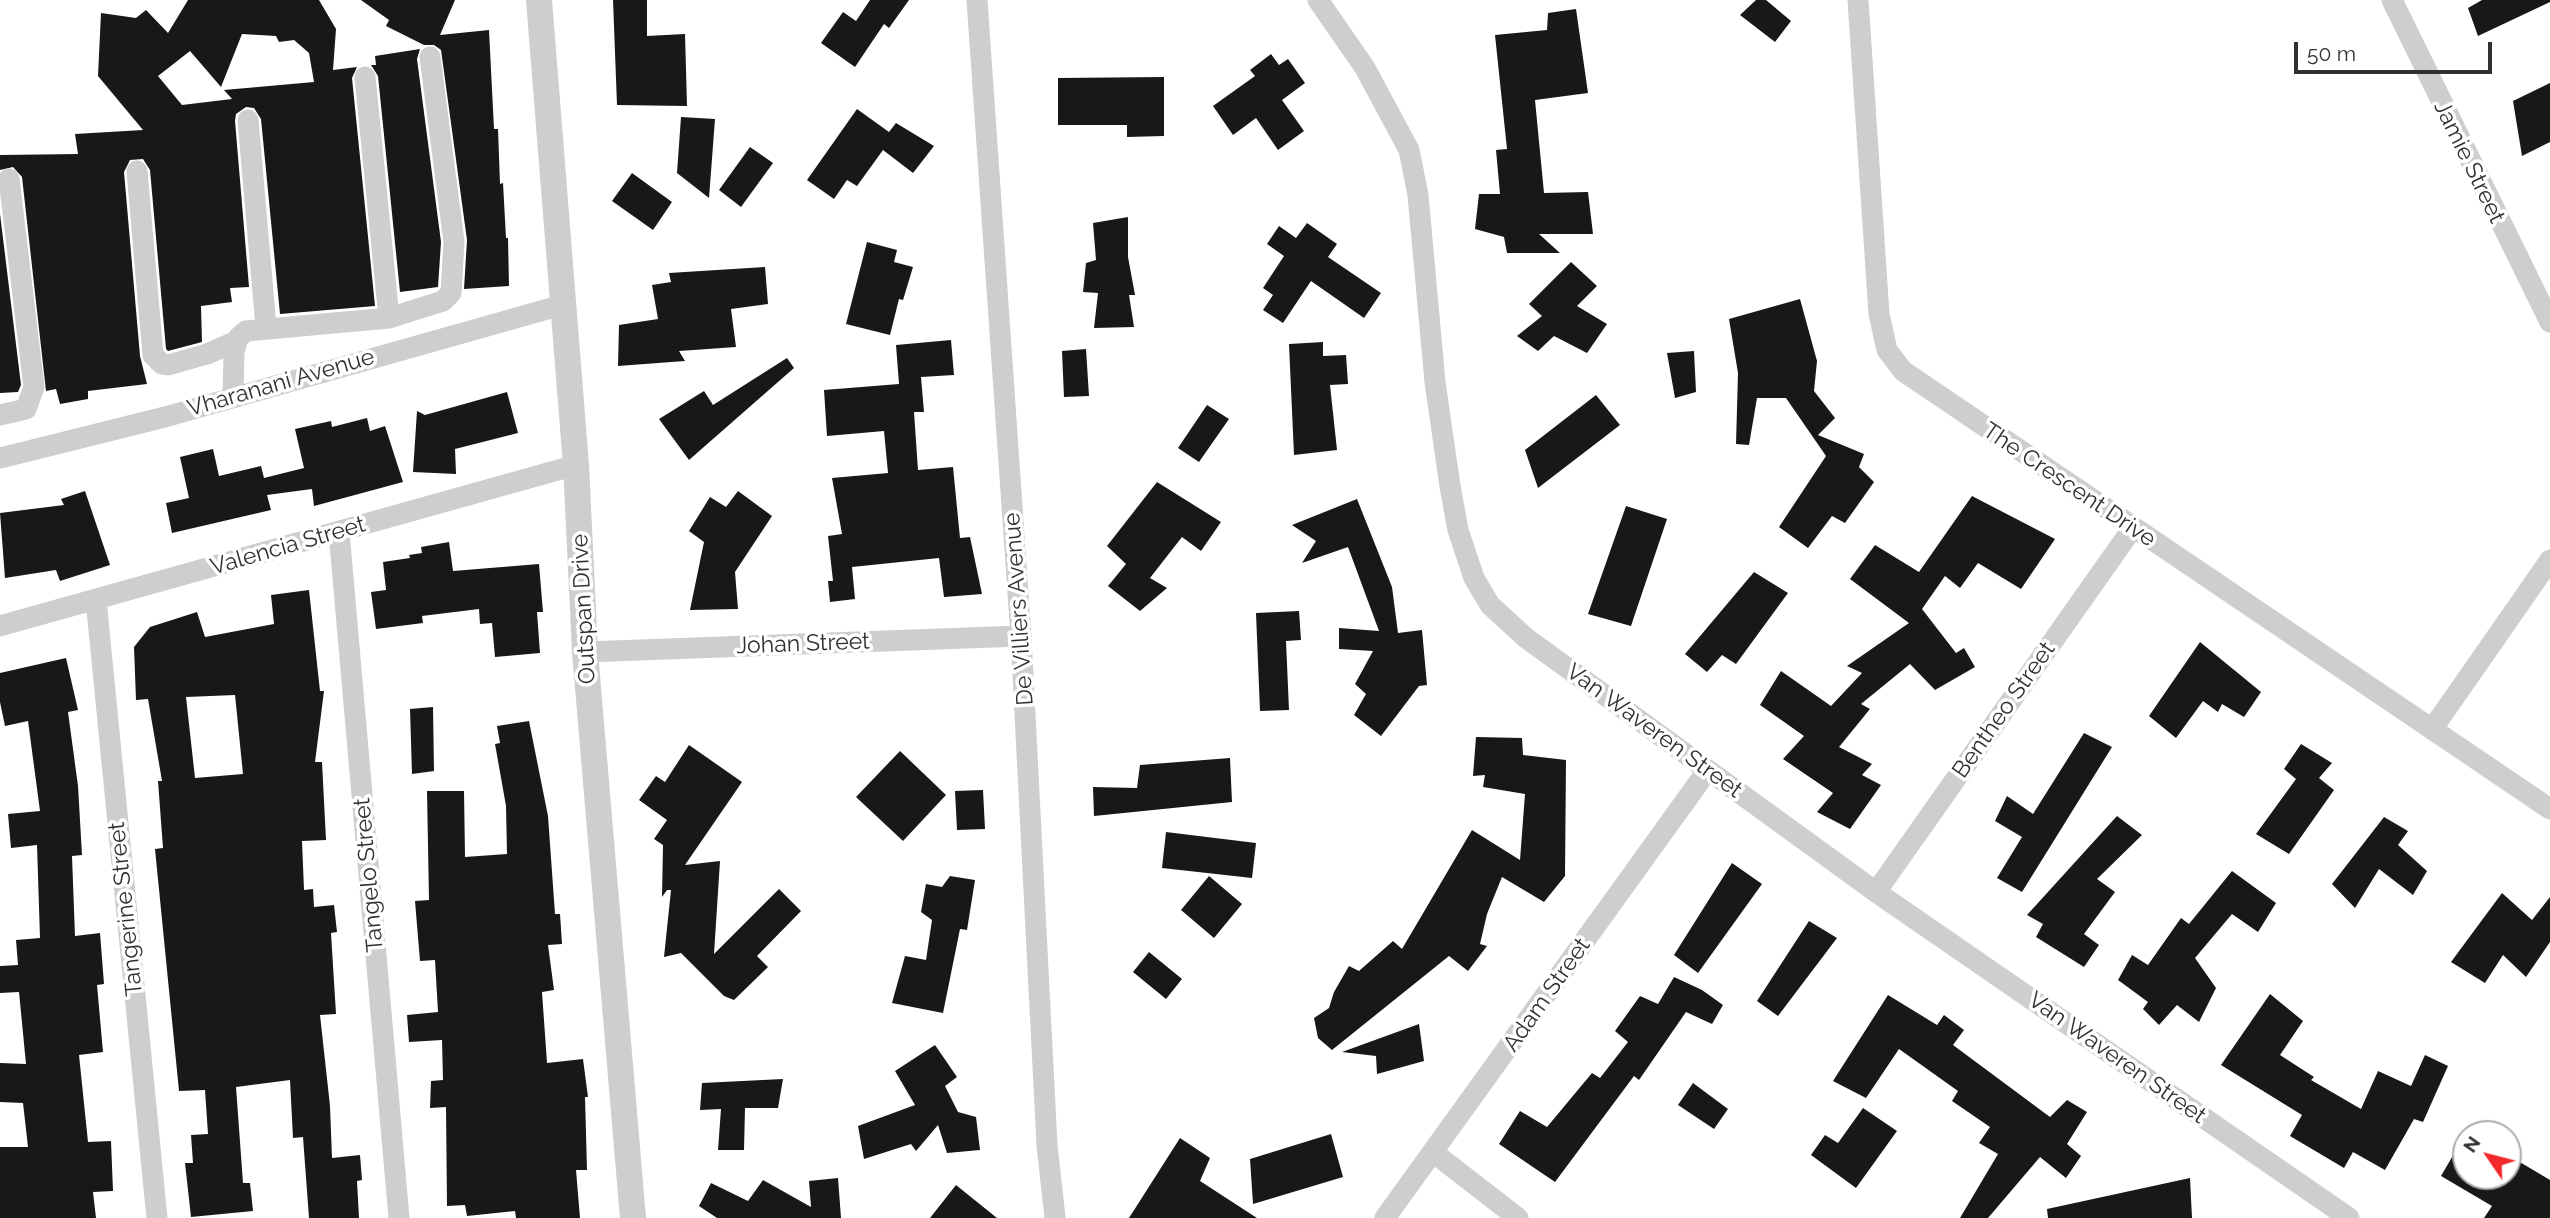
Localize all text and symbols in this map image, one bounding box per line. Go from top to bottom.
scale bar [2298,28,2496,72]
text: 50 m [2307,41,2356,66]
street label: Jamie Street [2428,96,2510,228]
street label: Vharanani Avenue [184,343,378,423]
street label: The Crescent Drive [1977,417,2161,553]
street label: Valencia Street [207,511,369,581]
street label: De Villiers Avenue [998,512,1040,706]
street label: Outspan Drive [566,533,602,685]
street label: Johan Street [736,628,870,660]
street label: Bentheo Street [1947,637,2061,783]
street label: Van Waveren Street [1561,658,1747,804]
street label: Tangelo Street [349,797,389,953]
street label: Tangerine Street [103,821,149,997]
street label: Adam Street [1498,933,1596,1057]
street label: Van Waveren Street [2023,986,2211,1130]
north arrow [2452,1120,2522,1190]
text: N [2458,1132,2485,1156]

